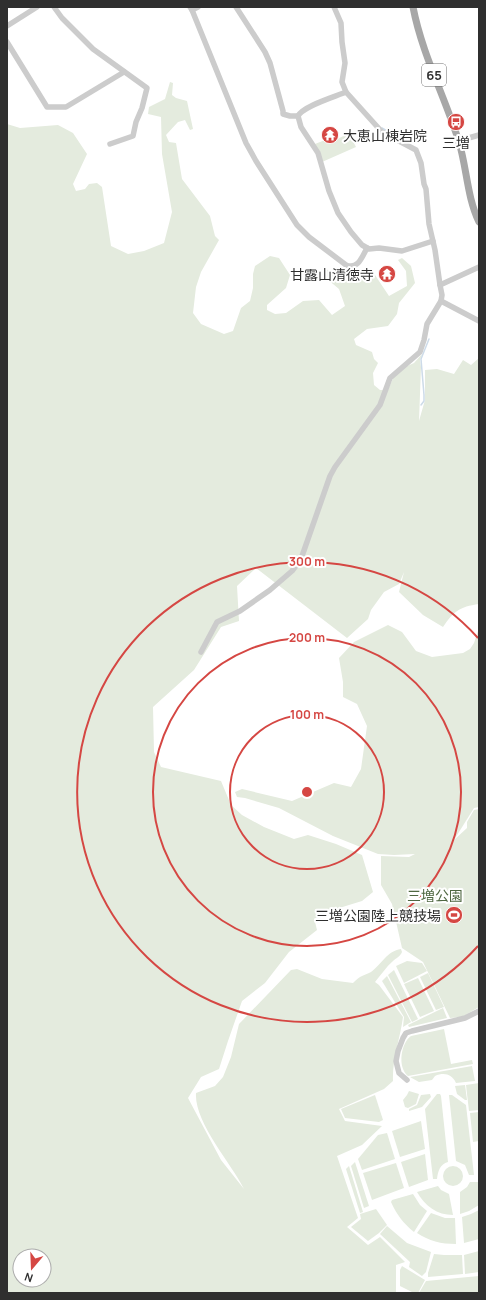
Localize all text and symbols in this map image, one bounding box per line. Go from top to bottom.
road number: 65 [422,64,446,86]
bus stop icon: 三増 [446,112,466,132]
temple icon: 大恵山棟岩院 [320,125,340,145]
place label: 大恵山棟岩院 [343,126,427,145]
place label: 三増 [442,133,470,152]
temple icon: 甘露山清徳寺 [377,264,397,284]
place label: 甘露山清徳寺 [290,265,374,284]
text: 300 m [289,553,325,570]
text: 200 m [289,629,325,646]
text: 100 m [290,706,324,723]
centre of rings [300,785,314,799]
park label: 三増公園 [407,886,463,905]
sports icon: 三増公園陸上競技場 [444,905,464,925]
place label: 三増公園陸上競技場 [315,906,441,925]
north arrow [12,1248,52,1288]
text: N [22,1270,35,1286]

